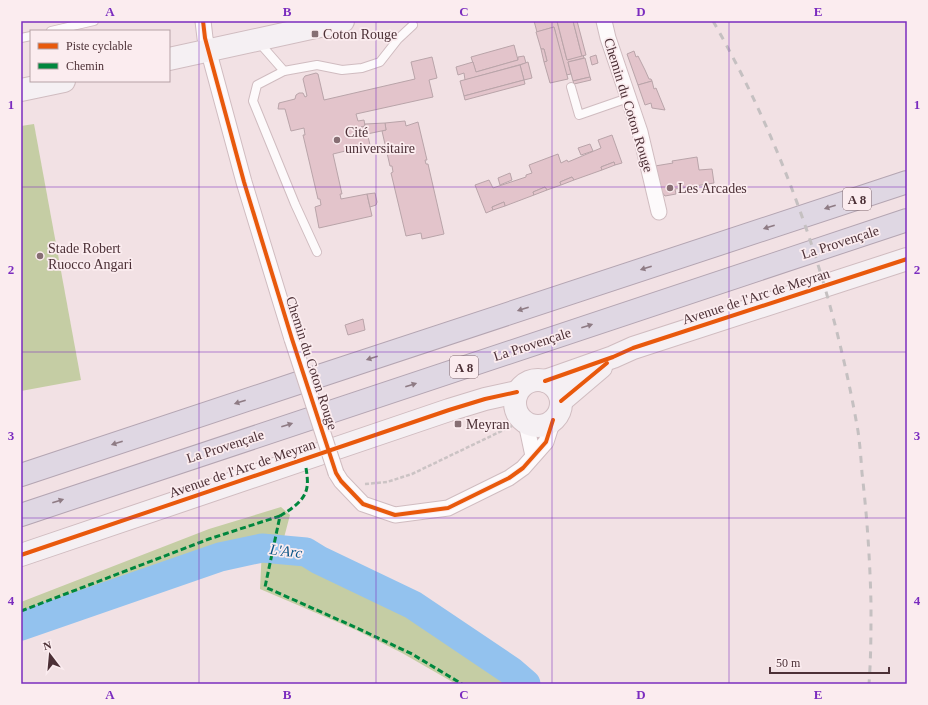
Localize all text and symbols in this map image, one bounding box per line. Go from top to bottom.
text: A [105,4,115,19]
text: B [283,4,292,19]
text: C [459,4,469,19]
text: D [636,4,646,19]
text: E [814,4,822,19]
place label: Coton Rouge [323,27,397,42]
marker: Coton Rouge [310,29,320,39]
legend [30,30,170,82]
street label: Chemin du Coton Rouge [601,36,656,174]
text: Piste cyclable [66,39,132,53]
text: Chemin [66,59,104,73]
text: 1 [8,97,14,112]
text: 1 [914,97,920,112]
place label: Cité universitaire [345,125,415,156]
marker: Cité universitaire [332,135,342,145]
place label: Les Arcades [678,181,747,196]
marker: Les Arcades [665,183,675,193]
road number: A 8 [843,188,871,210]
one-way arrow [824,205,836,211]
street label: La Provençale [800,223,881,262]
one-way arrow [763,224,775,230]
place label: Stade Robert Ruocco Angari [48,241,132,272]
marker: Stade Robert Ruocco Angari [35,251,45,261]
text: 2 [8,262,14,277]
text: 2 [914,262,920,277]
one-way arrow [640,265,652,271]
street label: Avenue de l'Arc de Meyran [681,266,832,327]
street label: Chemin du Coton Rouge [283,294,340,432]
one-way arrow [516,306,528,312]
one-way arrow [582,323,594,329]
street label: La Provençale [492,325,573,364]
one-way arrow [366,355,378,361]
road number: A 8 [450,356,478,378]
one-way arrow [405,381,417,387]
one-way arrow [234,399,246,405]
place label: Meyran [466,417,510,432]
marker: Meyran [453,419,463,429]
one-way arrow [282,422,294,428]
street label: La Provençale [185,427,266,466]
text: 3 [8,428,15,443]
text: 3 [914,428,921,443]
street label: Avenue de l'Arc de Meyran [167,436,317,501]
one-way arrow [110,440,122,446]
one-way arrow [52,498,64,504]
water label: L'Arc [268,541,304,561]
text: 4 [8,593,15,608]
text: 4 [914,593,921,608]
north arrow [30,635,70,675]
text: N [42,639,53,652]
scale bar [770,649,889,675]
text: 50 m [776,656,801,670]
text: A [105,687,115,702]
text: B [283,687,292,702]
text: C [459,687,469,702]
text: D [636,687,646,702]
text: E [814,687,822,702]

